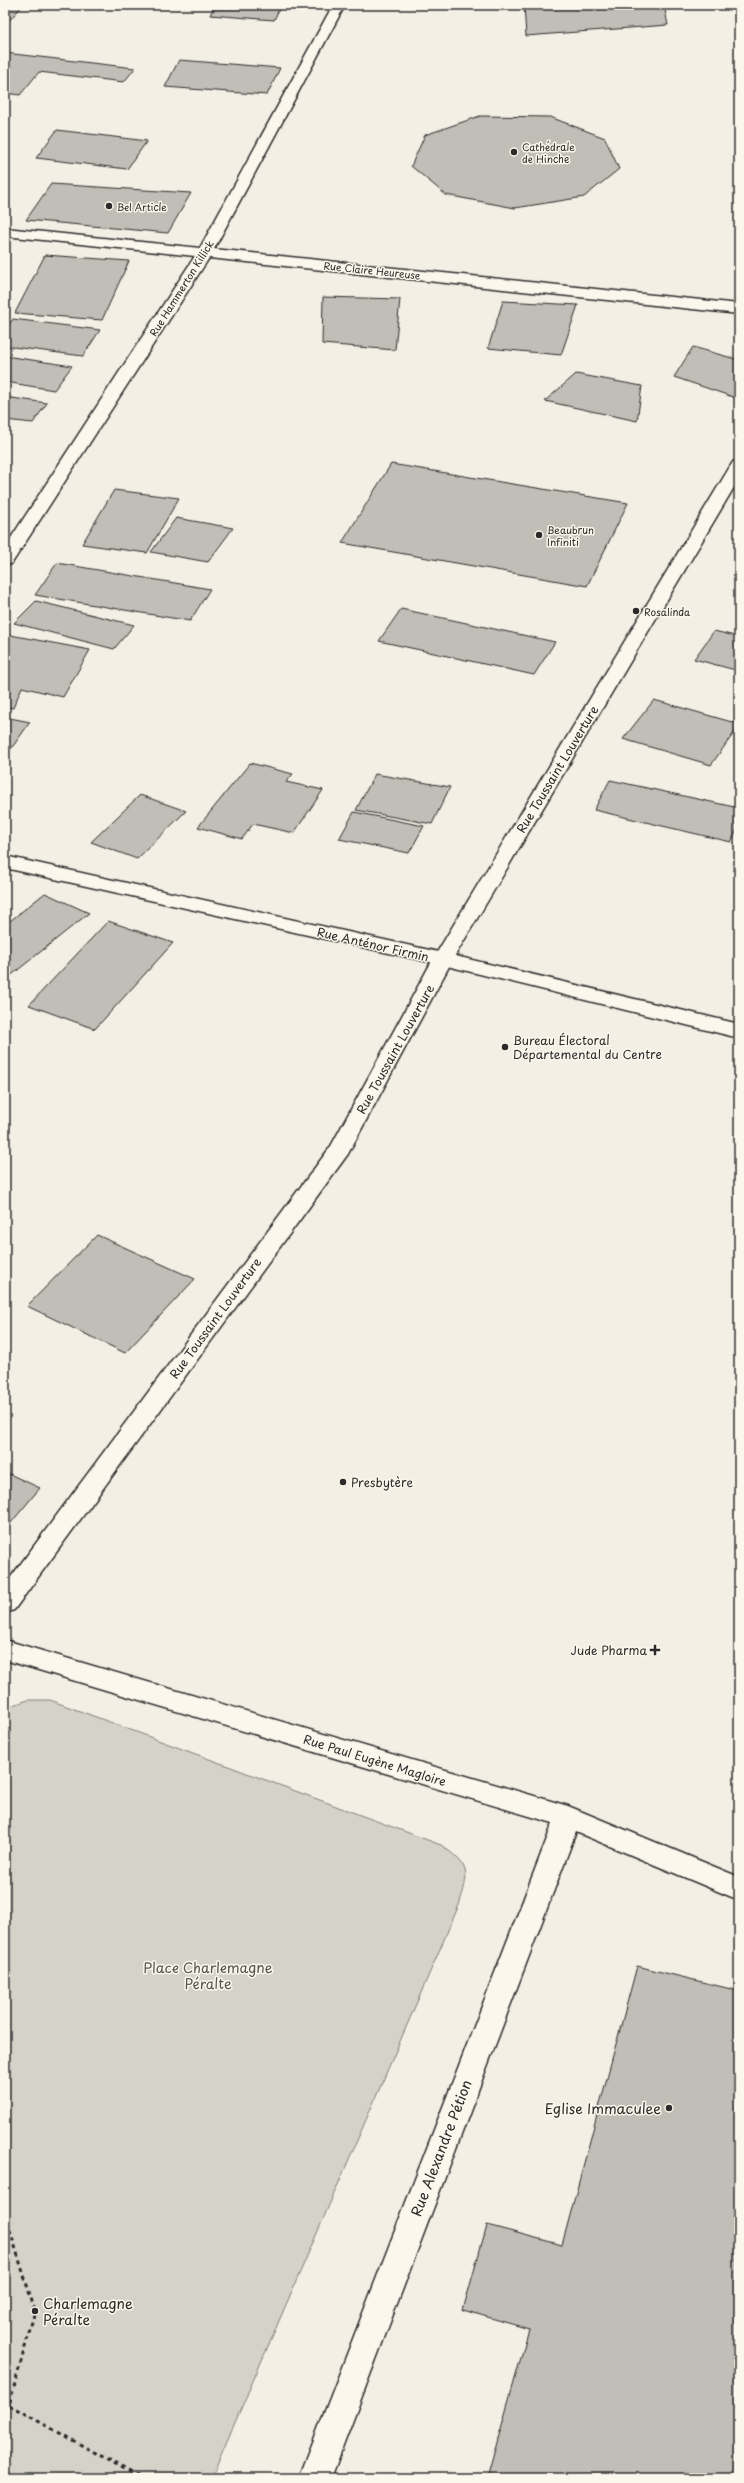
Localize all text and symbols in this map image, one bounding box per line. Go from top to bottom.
place label: Cathédrale de Hinche [522,139,575,166]
marker: Cathédrale de Hinche [509,147,519,157]
place label: Bel Article [117,199,167,214]
marker: Bel Article [104,201,114,211]
street label: Rue Hammerton Killick [145,237,217,339]
street label: Rue Claire Heureuse [323,257,422,283]
place label: Beaubrun Infiniti [547,522,594,549]
marker: Beaubrun Infiniti [534,530,544,540]
place label: Rosalinda [644,604,691,619]
marker: Rosalinda [631,606,641,616]
street label: Rue Toussaint Louverture [512,702,602,836]
street label: Rue Anténor Firmin [315,922,431,966]
street label: Rue Toussaint Louverture [352,981,438,1117]
place label: Bureau Électoral Départemental du Centre [513,1031,662,1063]
marker: Bureau Électoral Départemental du Centre [500,1042,510,1052]
street label: Rue Toussaint Louverture [165,1253,265,1382]
place label: Presbytère [351,1473,413,1491]
marker: Presbytère [338,1477,348,1487]
place label: Jude Pharma [571,1641,647,1659]
marker: Jude Pharma [650,1645,660,1655]
street label: Rue Paul Eugène Magloire [301,1730,449,1790]
park label: Place Charlemagne Péralte [143,1957,273,1994]
street label: Rue Alexandre Pétion [405,2077,477,2219]
place label: Eglise Immaculee [545,2098,661,2119]
marker: Eglise Immaculee [664,2103,674,2113]
place label: Charlemagne Péralte [43,2293,133,2330]
marker: Charlemagne Péralte [30,2306,40,2316]

